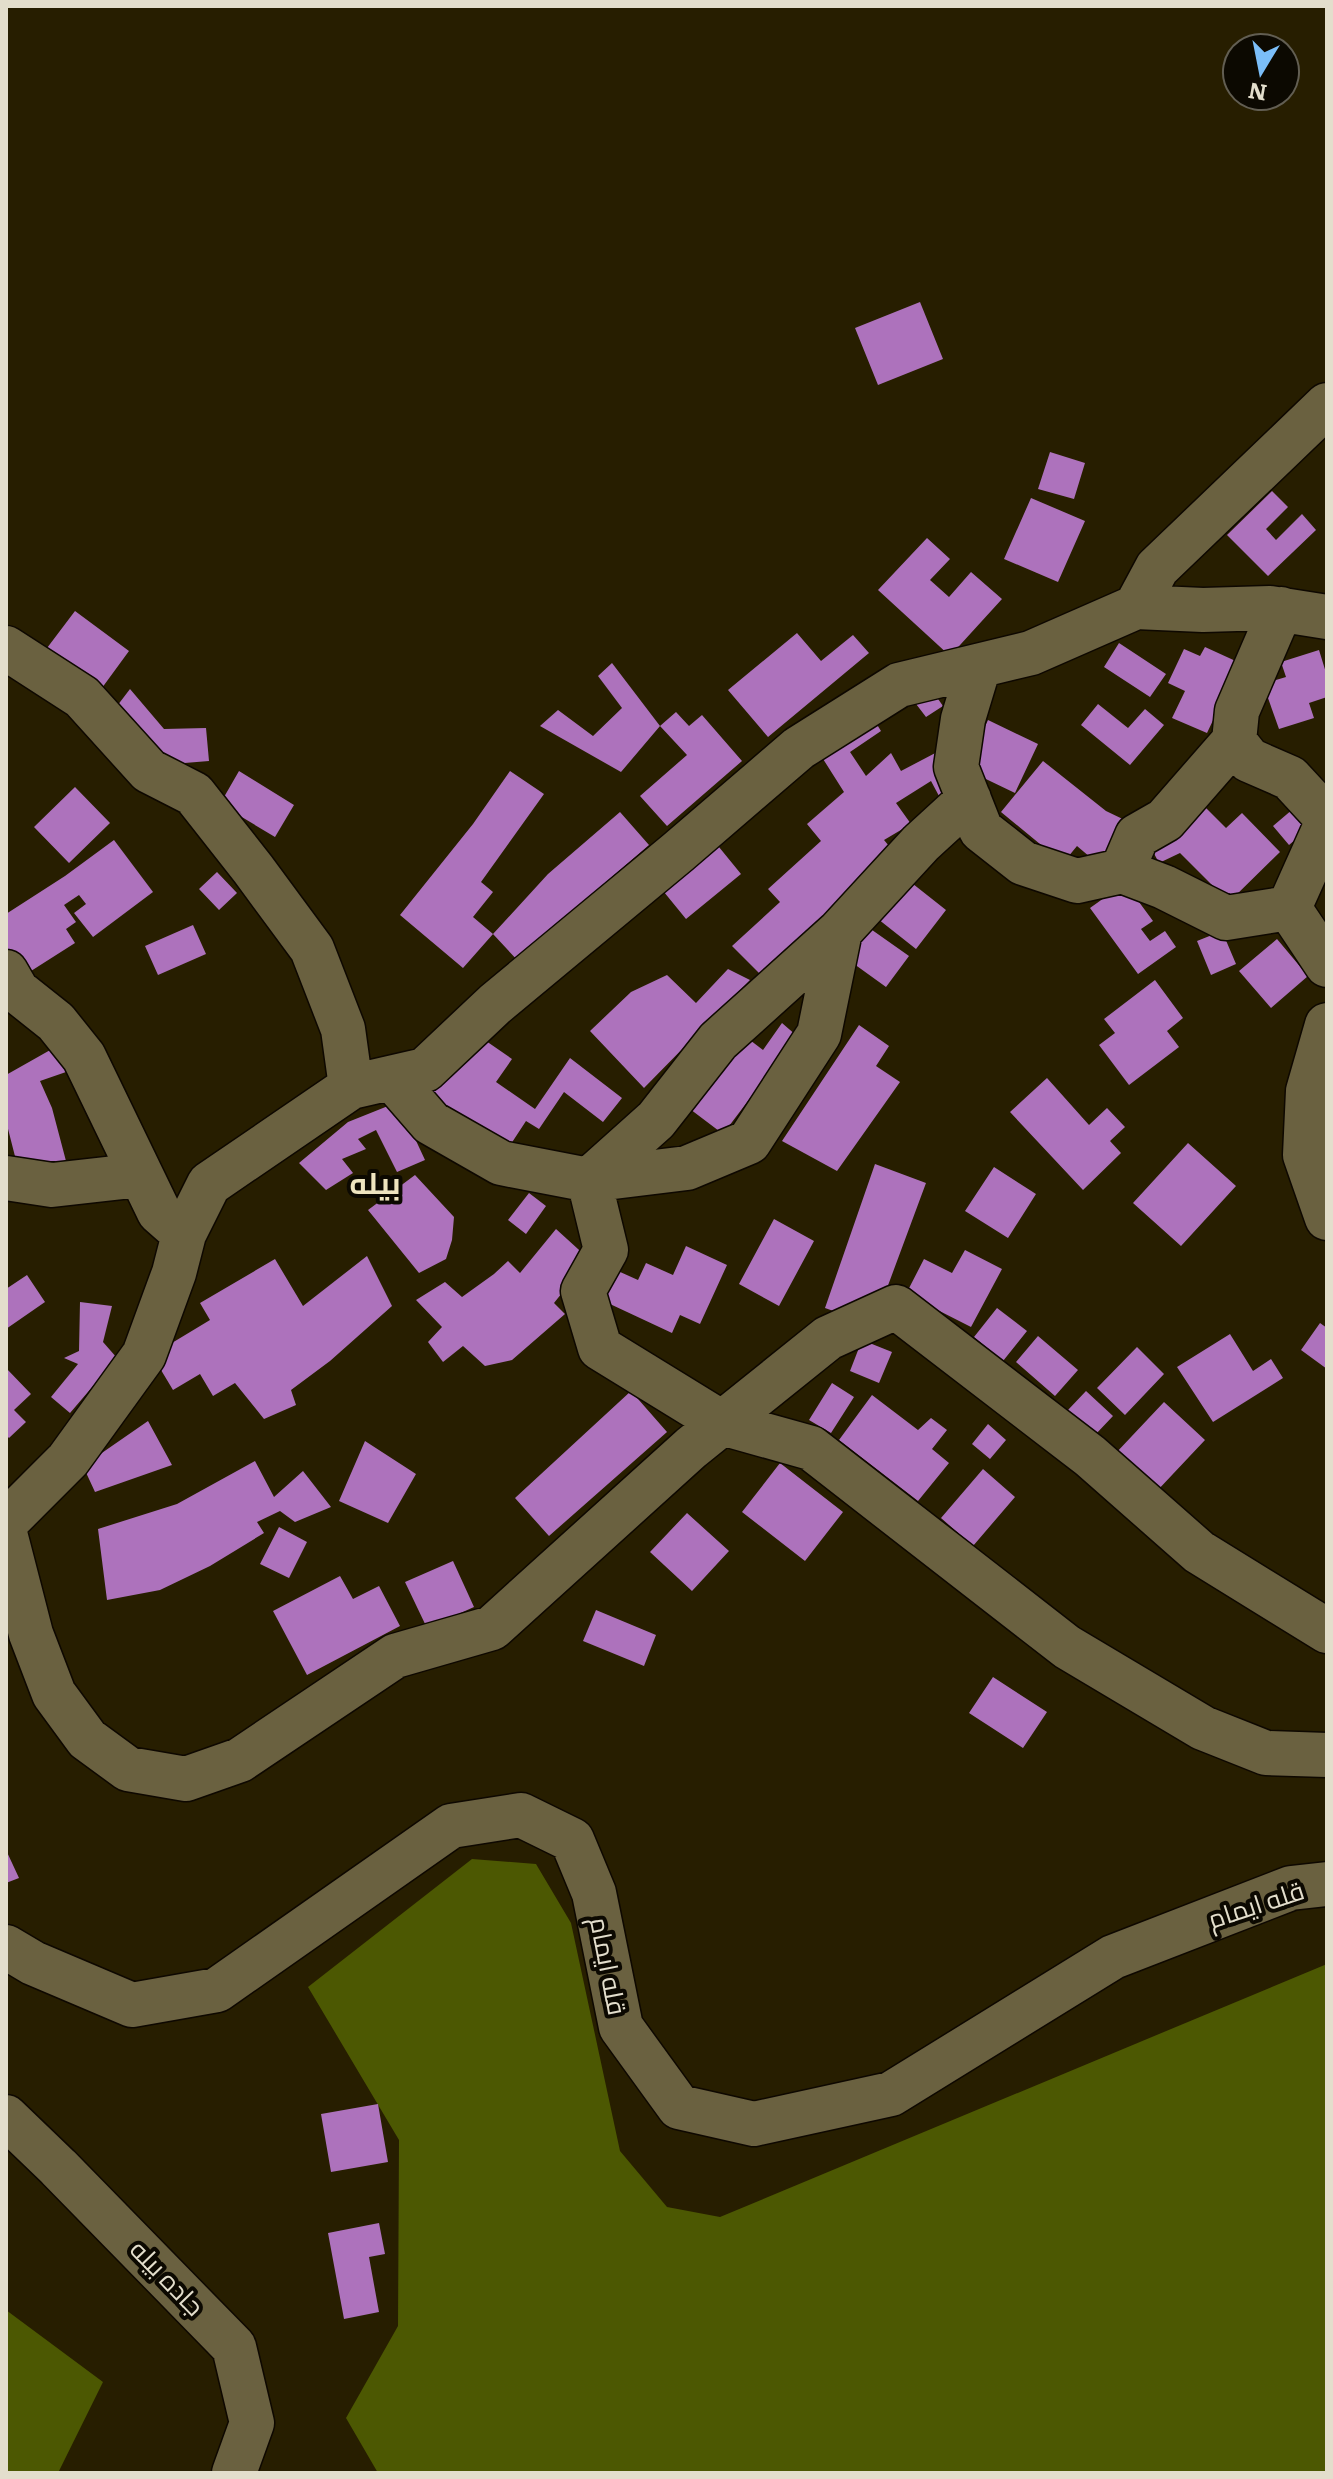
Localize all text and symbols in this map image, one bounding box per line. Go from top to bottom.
north arrow [1221,32,1301,112]
text: N [1245,75,1269,111]
district label: بیله [350,1159,401,1203]
street label: قله ایمام [1202,1869,1309,1937]
street label: قله ایمام [581,1913,639,2018]
street label: جاده بیله [123,2229,215,2323]

